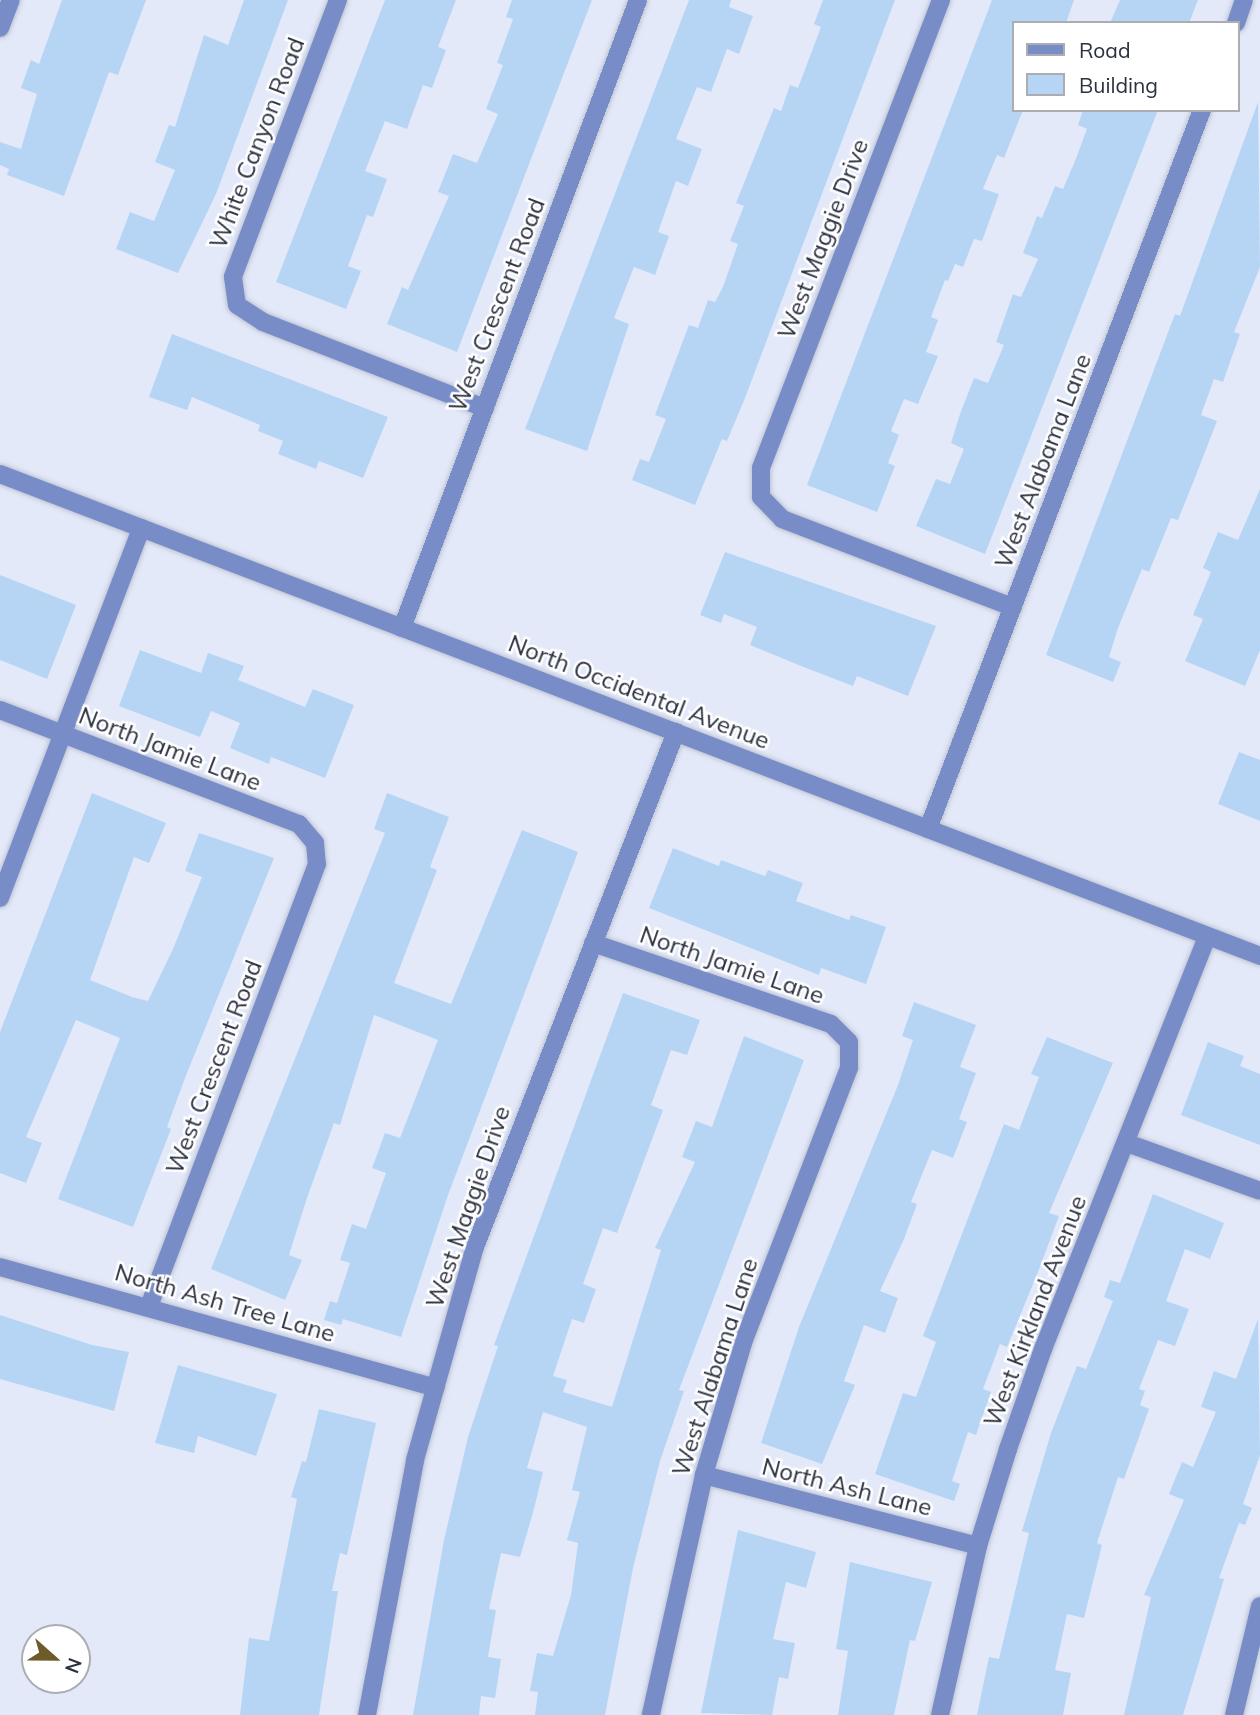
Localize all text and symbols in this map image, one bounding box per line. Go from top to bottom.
legend [1012,21,1239,112]
street label: White Canyon Road [203,33,311,253]
text: Road [1079,37,1130,63]
text: Building [1079,72,1158,98]
street label: West Maggie Drive [772,135,874,343]
street label: West Crescent Road [443,194,551,416]
street label: West Alabama Lane [989,350,1097,572]
street label: North Occidental Avenue [504,629,774,755]
street label: North Jamie Lane [75,701,265,797]
street label: North Jamie Lane [636,920,828,1010]
street label: West Crescent Road [160,956,268,1178]
street label: West Maggie Drive [420,1102,516,1312]
street label: West Kirkland Avenue [978,1191,1092,1431]
street label: West Alabama Lane [666,1254,764,1480]
street label: North Ash Tree Lane [112,1258,338,1348]
street label: North Ash Lane [759,1452,935,1522]
north arrow [21,1624,91,1694]
text: N [60,1655,88,1677]

